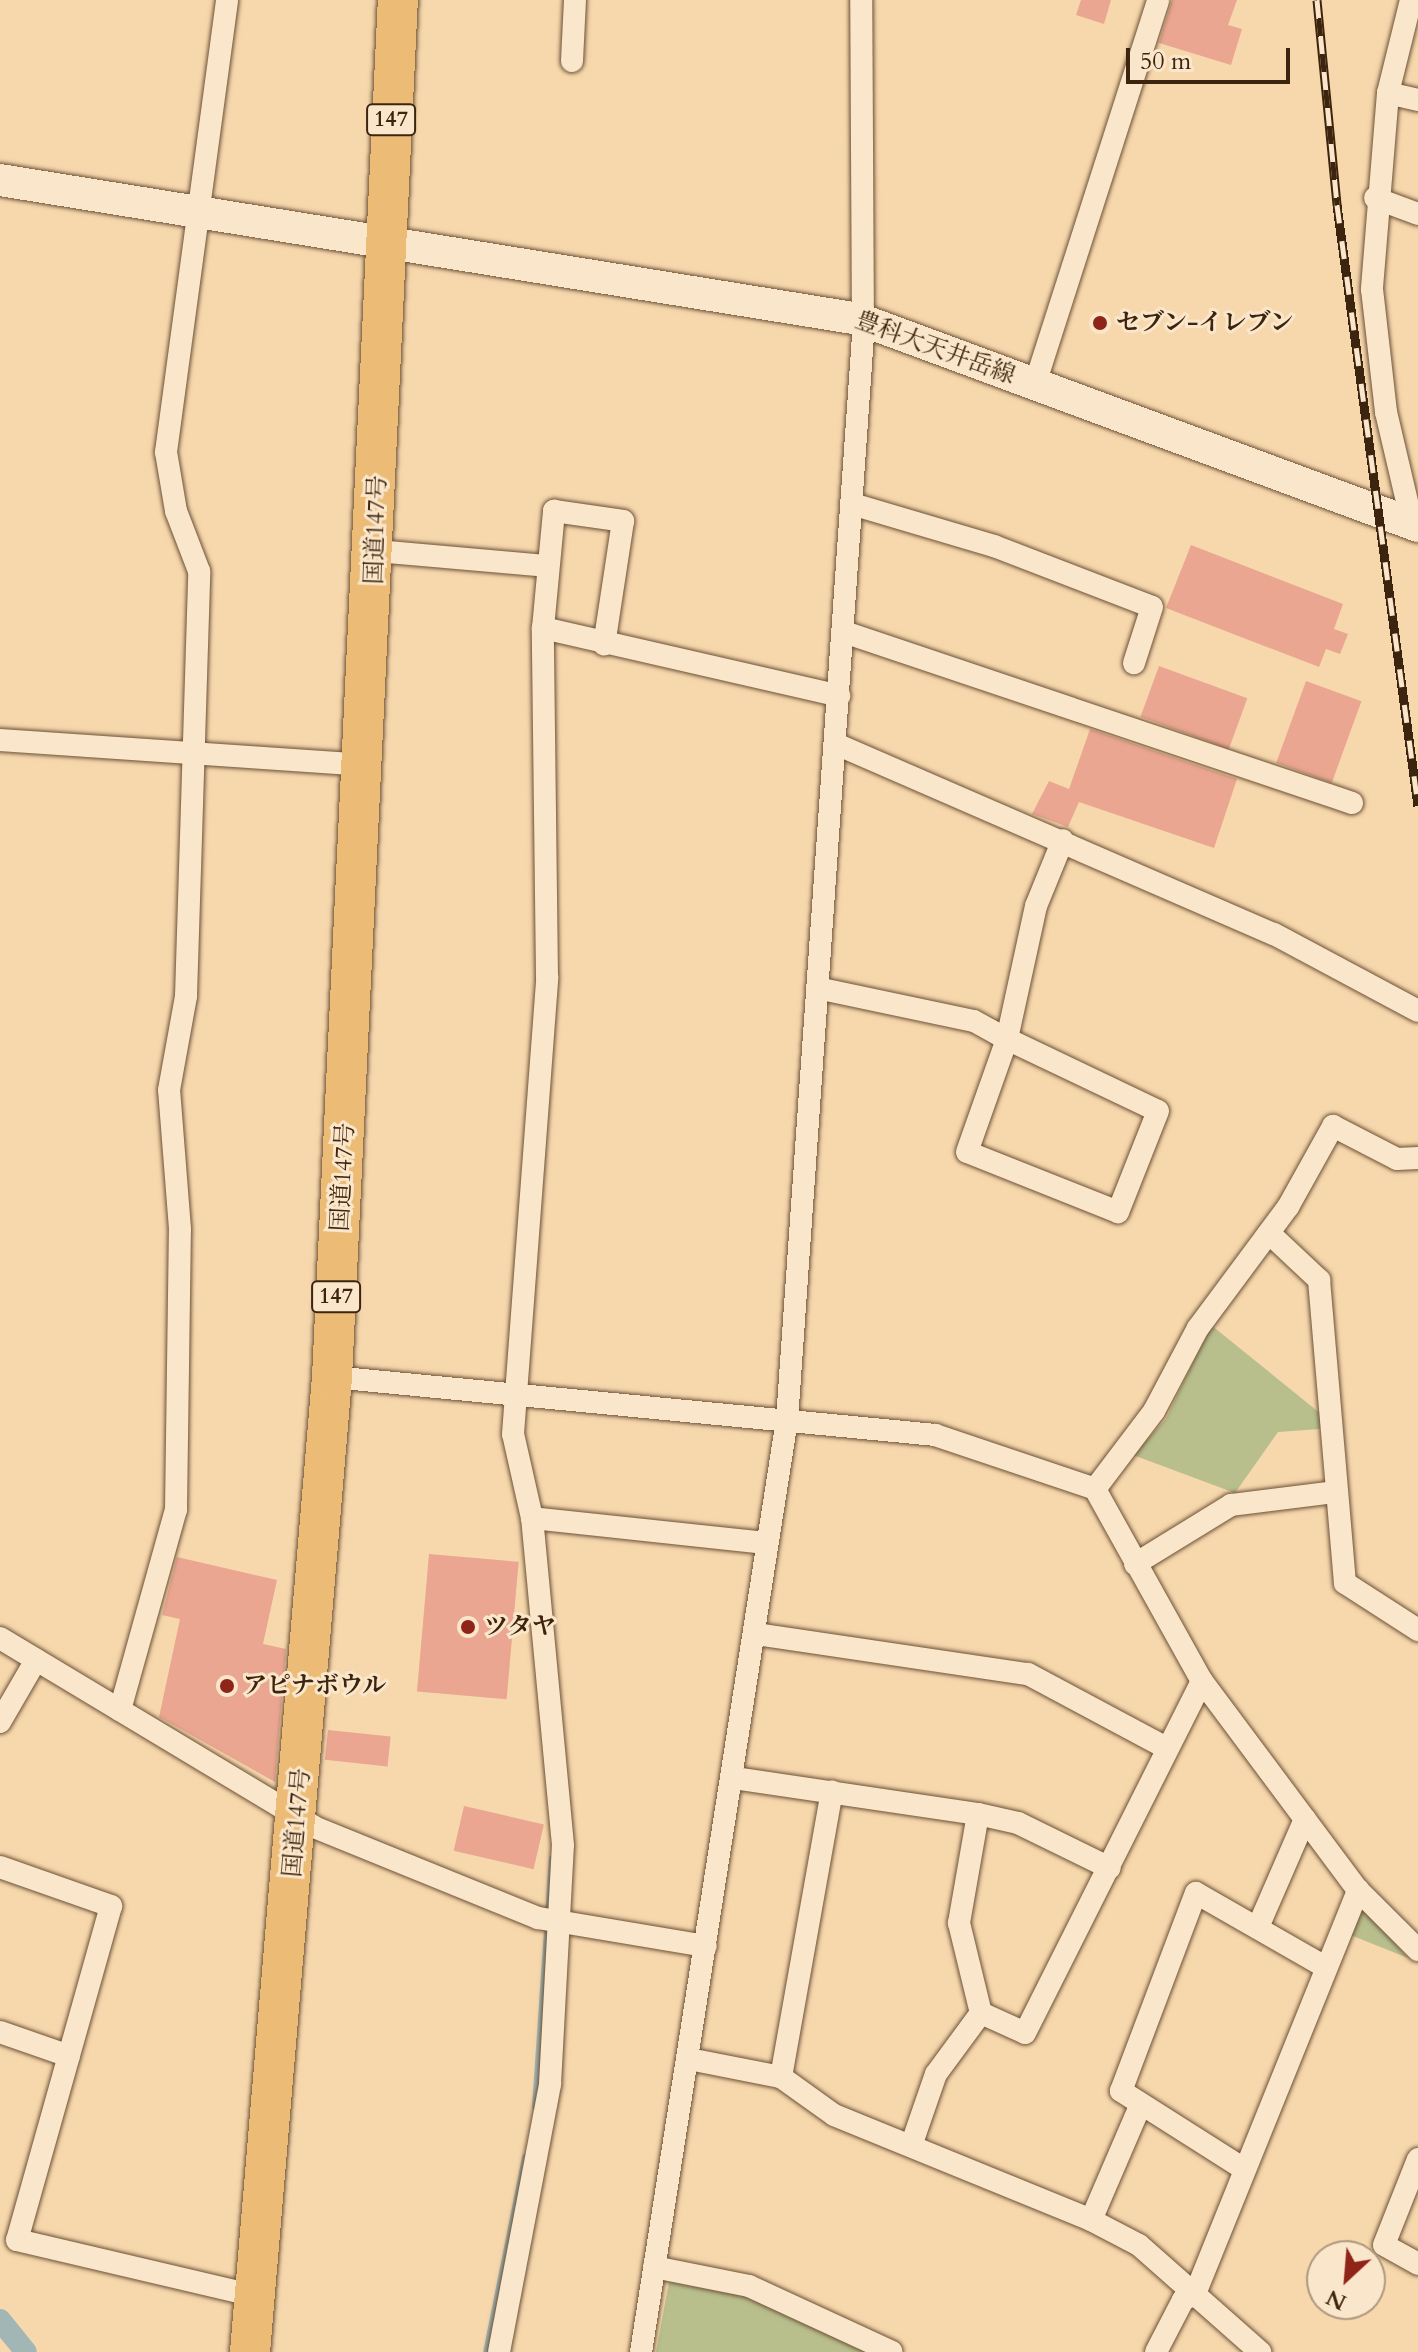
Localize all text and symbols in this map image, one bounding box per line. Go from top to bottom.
scale bar [1130,32,1294,82]
text: 50 m [1140,45,1191,78]
road number: 147 [365,102,417,138]
street label: 豊科大天井岳線 [851,306,1019,390]
place label: セブン-イレブン [1116,309,1295,337]
marker: セブン-イレブン [1091,314,1109,332]
street label: 国道147号 [360,475,392,585]
street label: 国道147号 [326,1122,360,1232]
road number: 147 [310,1279,362,1315]
place label: ツタヤ [484,1613,556,1641]
marker: ツタヤ [459,1618,477,1636]
place label: アピナボウル [243,1672,387,1700]
marker: アピナボウル [218,1677,236,1695]
street label: 国道147号 [278,1768,316,1878]
north arrow [1306,2240,1386,2320]
text: N [1321,2282,1352,2317]

